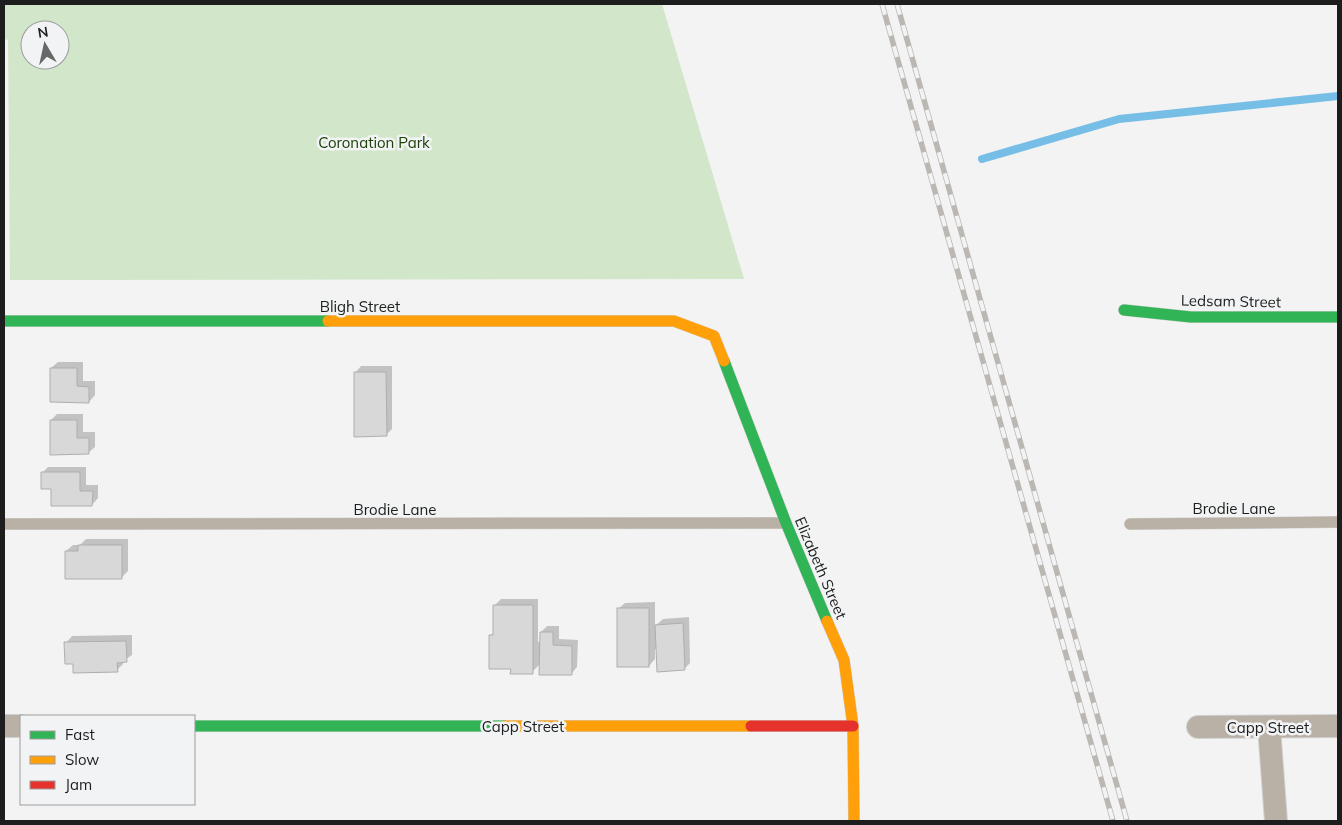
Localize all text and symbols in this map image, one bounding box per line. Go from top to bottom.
north arrow [20,20,70,70]
text: N [36,22,50,42]
park label: Coronation Park [318,133,430,152]
street label: Ledsam Street [1181,291,1281,311]
street label: Bligh Street [320,297,400,316]
street label: Brodie Lane [1193,499,1275,518]
street label: Brodie Lane [354,500,436,519]
street label: Elizabeth Street [791,514,851,622]
legend [20,715,195,805]
street label: Capp Street [482,717,564,736]
street label: Capp Street [1227,718,1309,737]
text: Fast [65,725,95,744]
text: Slow [65,750,99,769]
text: Jam [65,775,92,794]

